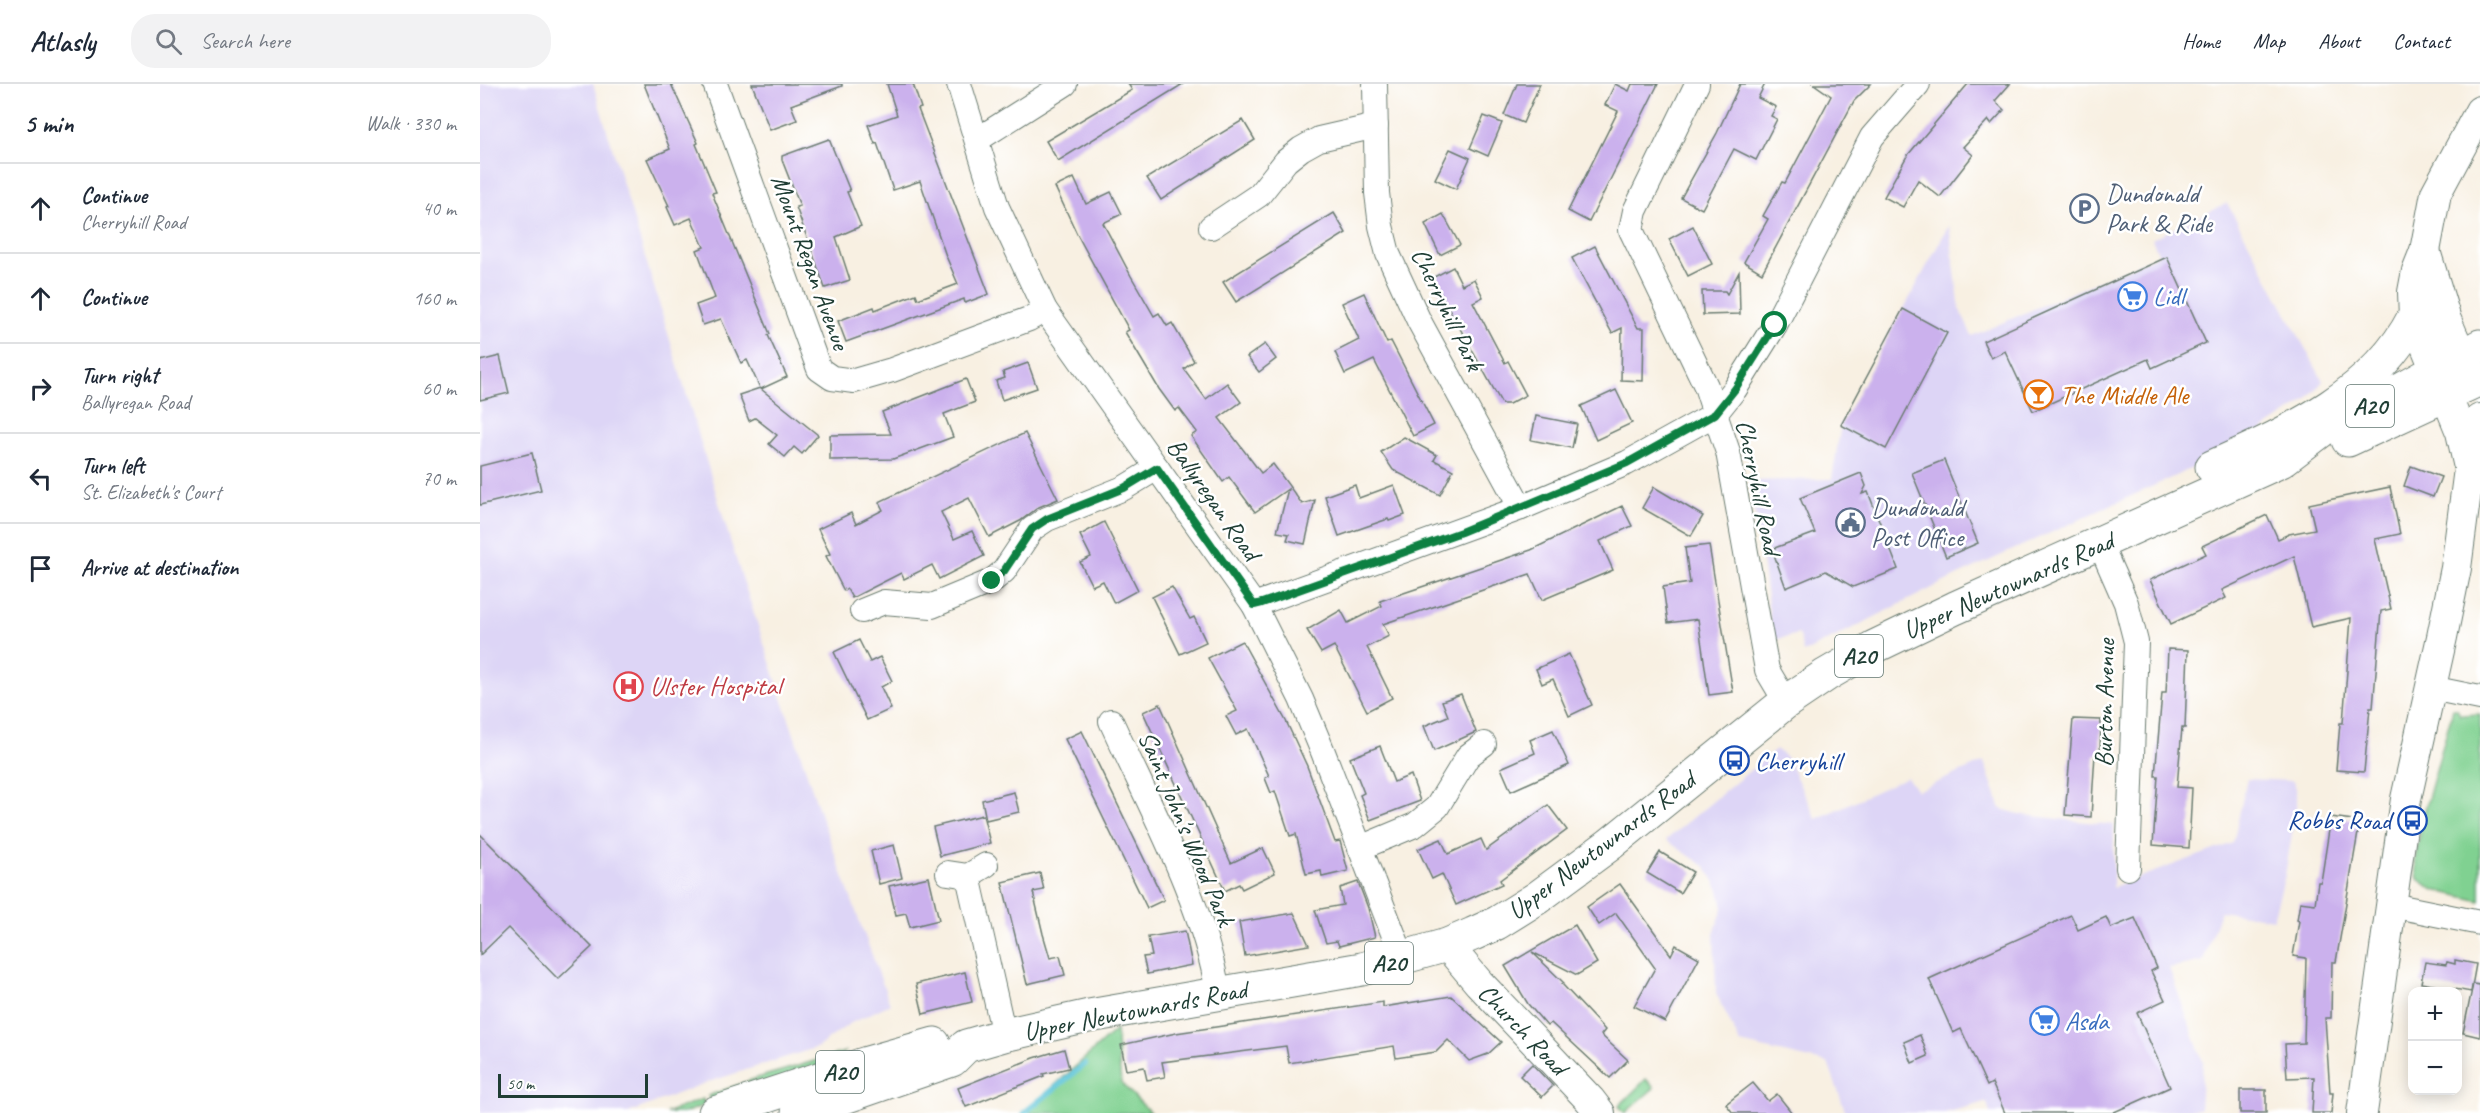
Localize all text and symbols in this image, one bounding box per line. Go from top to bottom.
search box [131,14,551,68]
text: Atlasly [30,24,95,59]
icon: search [152,25,185,58]
text: Search here [200,27,290,55]
text: Home [2182,28,2220,54]
text: Map [2253,28,2285,54]
text: About [2318,28,2360,54]
text: Contact [2393,28,2450,54]
text: 5 min [24,107,73,140]
text: Walk · 330 m [366,111,456,136]
street label: Mount Regan Avenue [764,170,858,357]
place label: Dundonald Park & Ride [2106,177,2214,240]
text: Continue [81,182,147,210]
icon: ahead [24,192,57,225]
parking icon: Dundonald Park & Ride [2069,192,2101,224]
text: 40 m [422,196,456,221]
text: Cherryhill Road [81,210,186,235]
street label: Cherryhill Park [1404,242,1493,378]
supermarket icon: Lidl [2116,280,2148,312]
place label: Lidl [2153,280,2188,313]
icon: ahead [24,282,57,315]
text: Continue [81,284,147,312]
text: 160 m [413,286,456,311]
route start [1761,311,1787,337]
text: Turn right [81,362,158,390]
icon: right [24,372,57,405]
text: 60 m [422,376,456,401]
bar icon: The Middle Ale [2023,379,2055,411]
place label: The Middle Ale [2060,379,2191,412]
road number: A20 [2346,385,2394,427]
text: Ballyregan Road [81,390,190,415]
street label: Cherryhill Road [1728,417,1790,561]
street label: Ballyregan Road [1159,432,1270,570]
text: Turn left [81,452,145,480]
icon: left [24,462,57,495]
text: 70 m [422,466,456,491]
text: St. Elizabeth's Court [81,480,221,505]
place label: Dundonald Post Office [1871,491,1967,554]
public building icon: Dundonald Post Office [1834,506,1866,538]
street label: Upper Newtownards Road [1898,523,2122,647]
icon: arrive [24,552,57,585]
text: Arrive at destination [81,554,238,582]
route end [978,567,1004,593]
road number: A20 [1835,635,1883,677]
street label: Burton Avenue [2087,637,2122,767]
hospital icon: Ulster Hospital [613,670,645,702]
place label: Ulster Hospital [650,670,786,703]
street label: Saint John's Wood Park [1131,726,1243,933]
bus stop icon: Cherryhill [1718,745,1750,777]
place label: Cherryhill [1755,745,1845,778]
street label: Upper Newtownards Road [1501,762,1705,927]
place label: Robbs Road [2287,804,2395,837]
bus stop icon: Robbs Road [2396,804,2428,836]
road number: A20 [1365,942,1413,984]
street label: Upper Newtownards Road [1021,972,1253,1048]
street label: Church Road [1471,976,1577,1085]
map controls [2408,987,2462,1095]
button: + [2408,987,2462,1041]
supermarket icon: Asda [2028,1005,2060,1037]
place label: Asda [2065,1005,2110,1038]
button: − [2408,1041,2462,1095]
road number: A20 [816,1051,864,1093]
scale bar [498,1071,648,1098]
text: 50 m [507,1074,534,1094]

